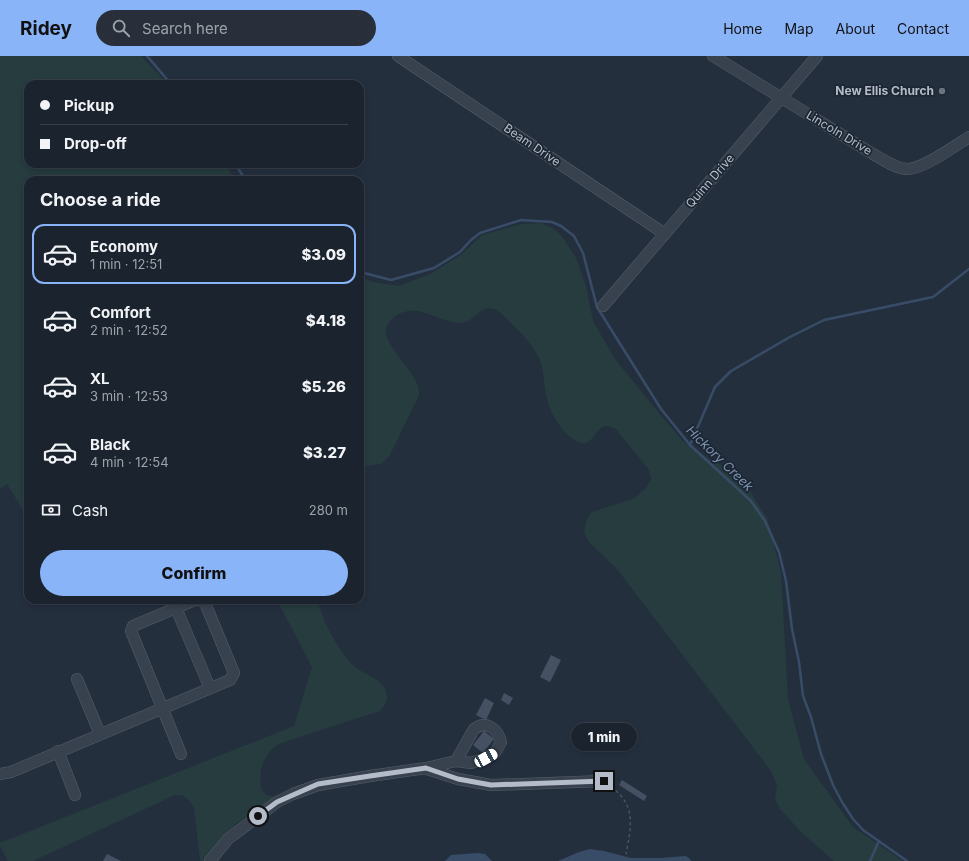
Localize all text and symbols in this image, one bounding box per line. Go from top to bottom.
search box [96,10,376,46]
text: Ridey [20,17,72,40]
icon: search [110,17,132,39]
text: Search here [142,19,228,38]
text: Home [723,20,762,37]
text: Map [784,20,814,37]
text: About [836,20,875,37]
text: Contact [897,20,949,37]
place label: New Ellis Church [835,83,934,98]
marker: New Ellis Church [937,86,947,96]
text: Pickup [64,96,114,115]
street label: Lincoln Drive [804,107,875,158]
street label: Beam Drive [501,120,564,169]
text: Drop-off [64,134,127,153]
street label: Quinn Drive [682,151,737,211]
text: Choose a ride [40,189,161,210]
icon: car [42,236,78,272]
text: Economy [90,237,158,256]
text: $3.09 [301,245,346,264]
text: 1 min · 12:51 [90,256,162,272]
icon: car [42,302,78,338]
text: Comfort [90,303,151,322]
text: $4.18 [306,311,346,330]
text: 2 min · 12:52 [90,322,168,338]
icon: car [42,368,78,404]
text: XL [90,369,110,388]
text: $5.26 [302,377,346,396]
text: 3 min · 12:53 [90,388,168,404]
water label: Hickory Creek [683,422,758,495]
icon: car [42,434,78,470]
text: Black [90,435,130,454]
text: $3.27 [303,443,346,462]
text: 4 min · 12:54 [90,454,169,470]
icon: cash [40,499,62,521]
text: Cash [72,501,108,520]
text: 280 m [309,502,348,518]
button: Confirm [40,550,348,596]
callout: 1 min [571,723,637,751]
text: 1 min [588,729,620,745]
car [473,747,499,769]
route end [595,772,613,790]
route start [249,807,267,825]

